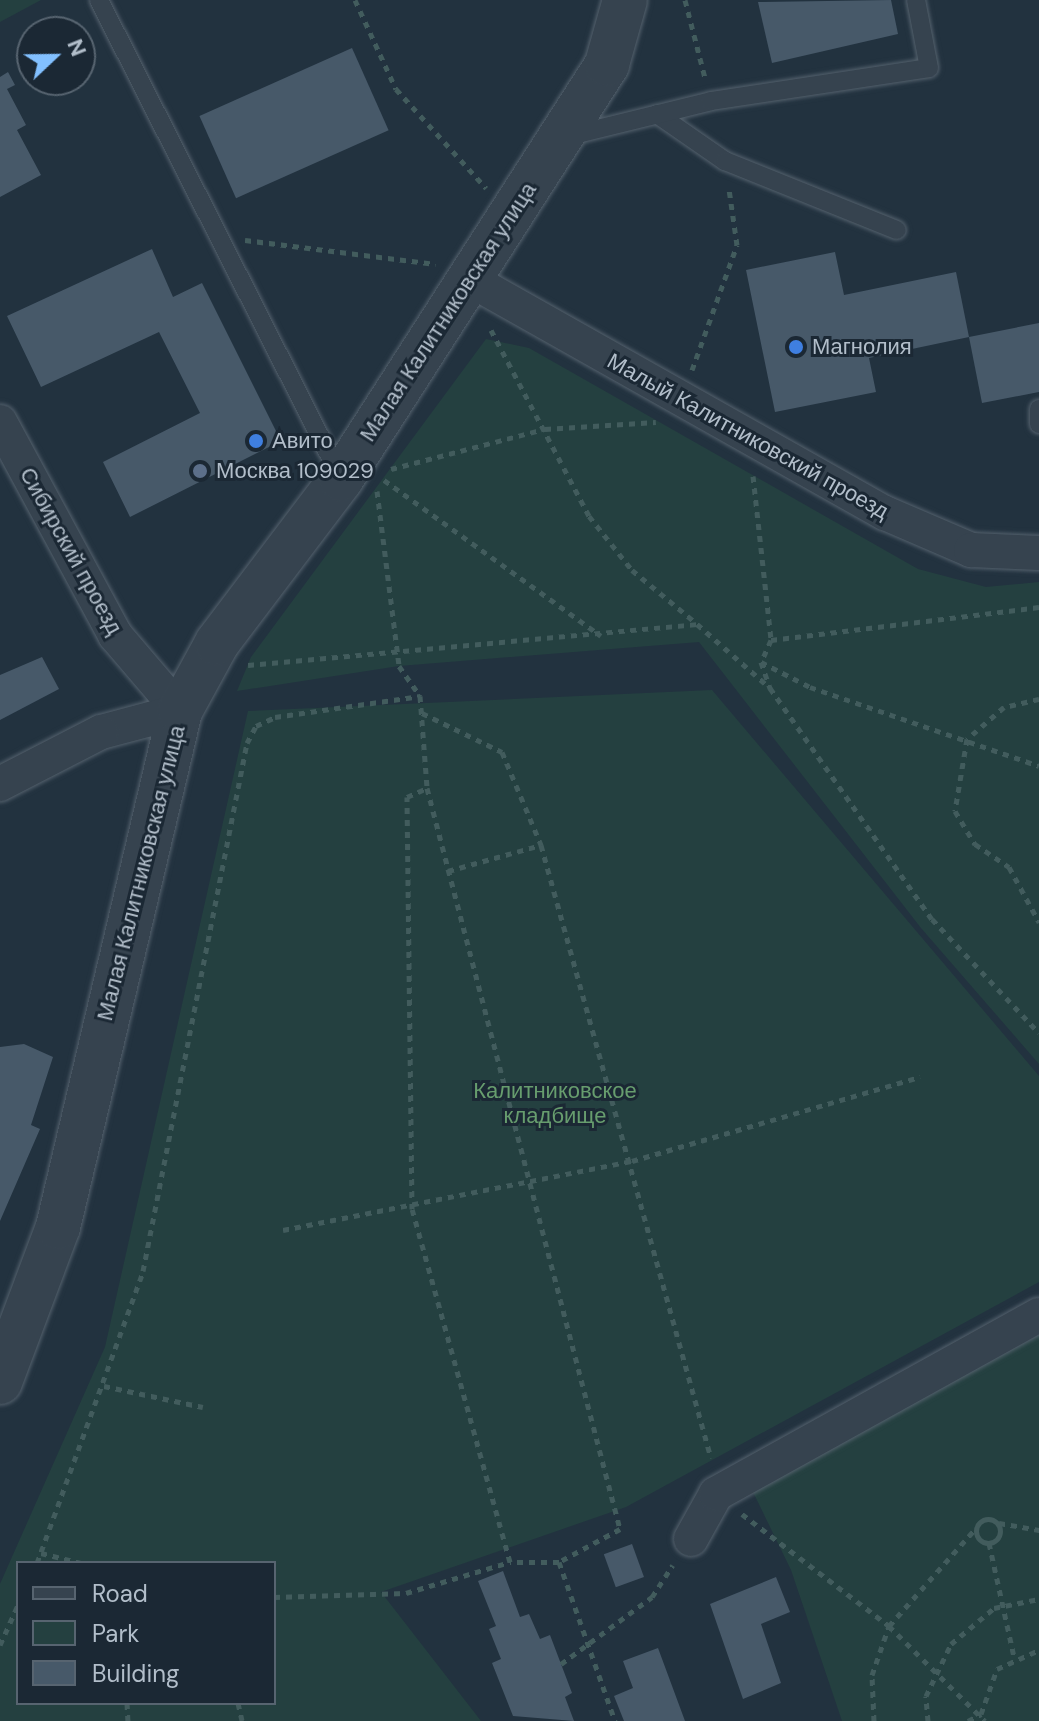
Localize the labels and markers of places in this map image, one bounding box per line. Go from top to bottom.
place label: Магнолия [812,334,912,360]
marker: Магнолия [787,338,805,356]
place label: Авито [272,428,333,454]
marker: Авито [247,432,265,450]
place label: Москва 109029 [216,458,374,484]
marker: Москва 109029 [191,462,209,480]

